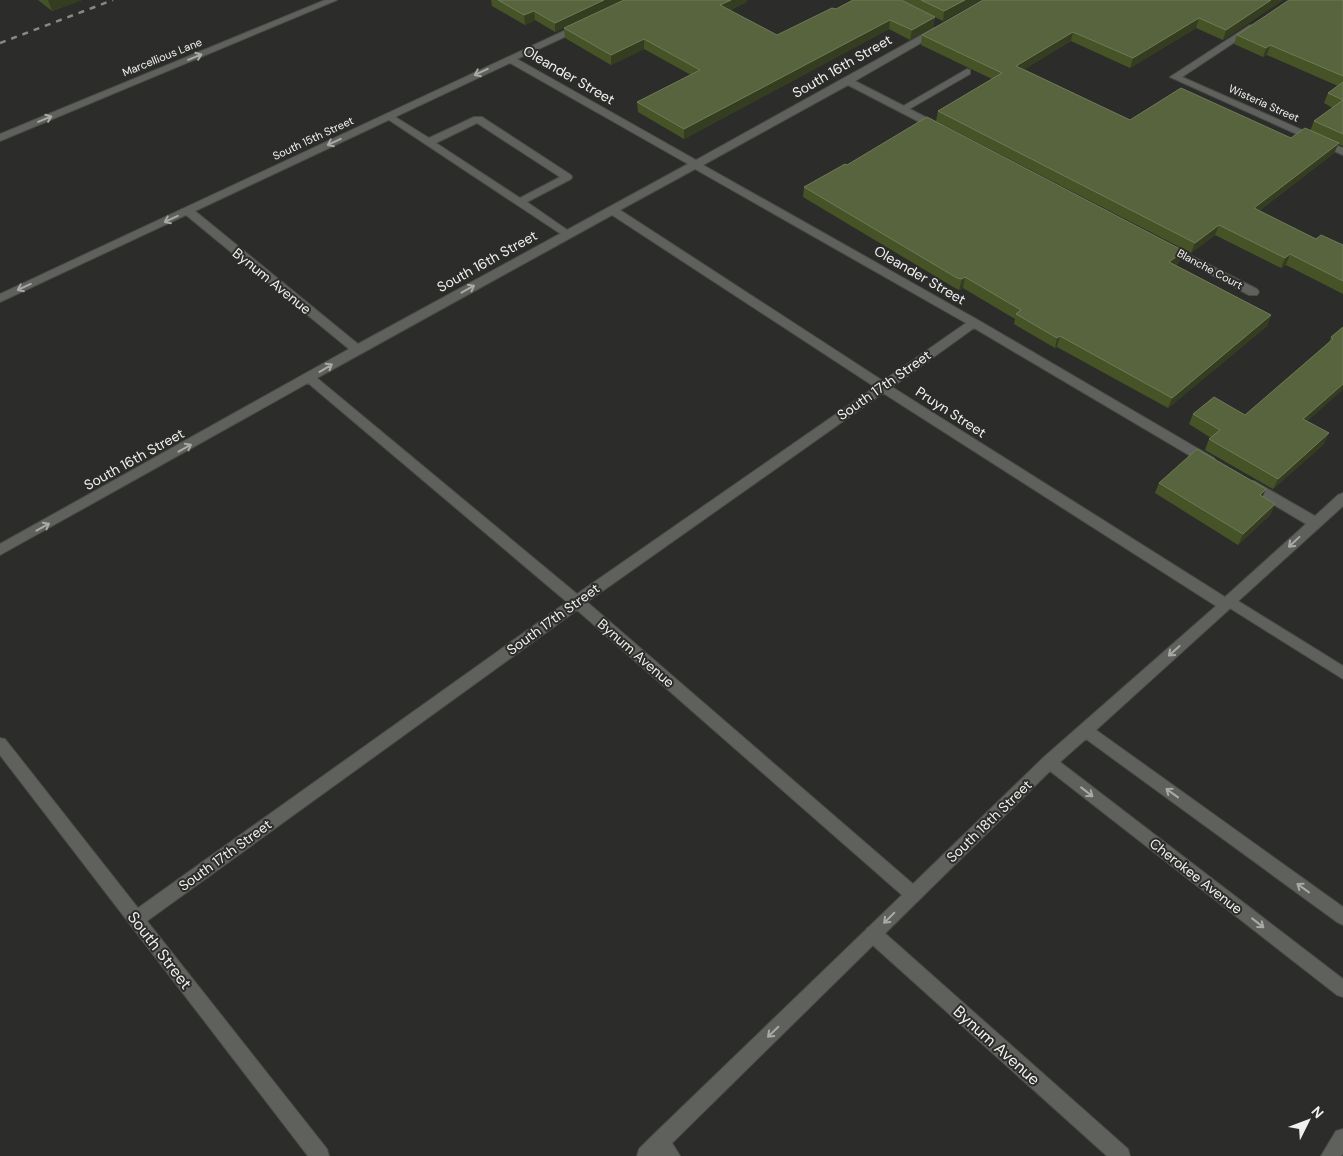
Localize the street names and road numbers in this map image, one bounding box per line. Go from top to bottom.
street label: South 16th Street [789,30,895,102]
street label: Marcellious Lane [120,35,204,79]
street label: Oleander Street [520,41,618,109]
street label: Wisteria Street [1227,81,1301,125]
street label: South 15th Street [270,113,356,163]
street label: South 16th Street [434,226,540,296]
street label: Oleander Street [871,241,969,309]
street label: Bynum Avenue [229,244,315,318]
street label: Blanche Court [1175,246,1245,292]
street label: South 17th Street [834,346,934,424]
street label: Pruyn Street [912,383,990,441]
street label: South 16th Street [81,424,187,494]
street label: South 17th Street [503,579,603,659]
street label: Bynum Avenue [594,615,678,691]
street label: South 18th Street [943,776,1035,866]
street label: South 17th Street [175,815,275,895]
street label: Cherokee Avenue [1146,834,1246,918]
street label: South Street [123,907,197,993]
street label: Bynum Avenue [949,1001,1044,1090]

